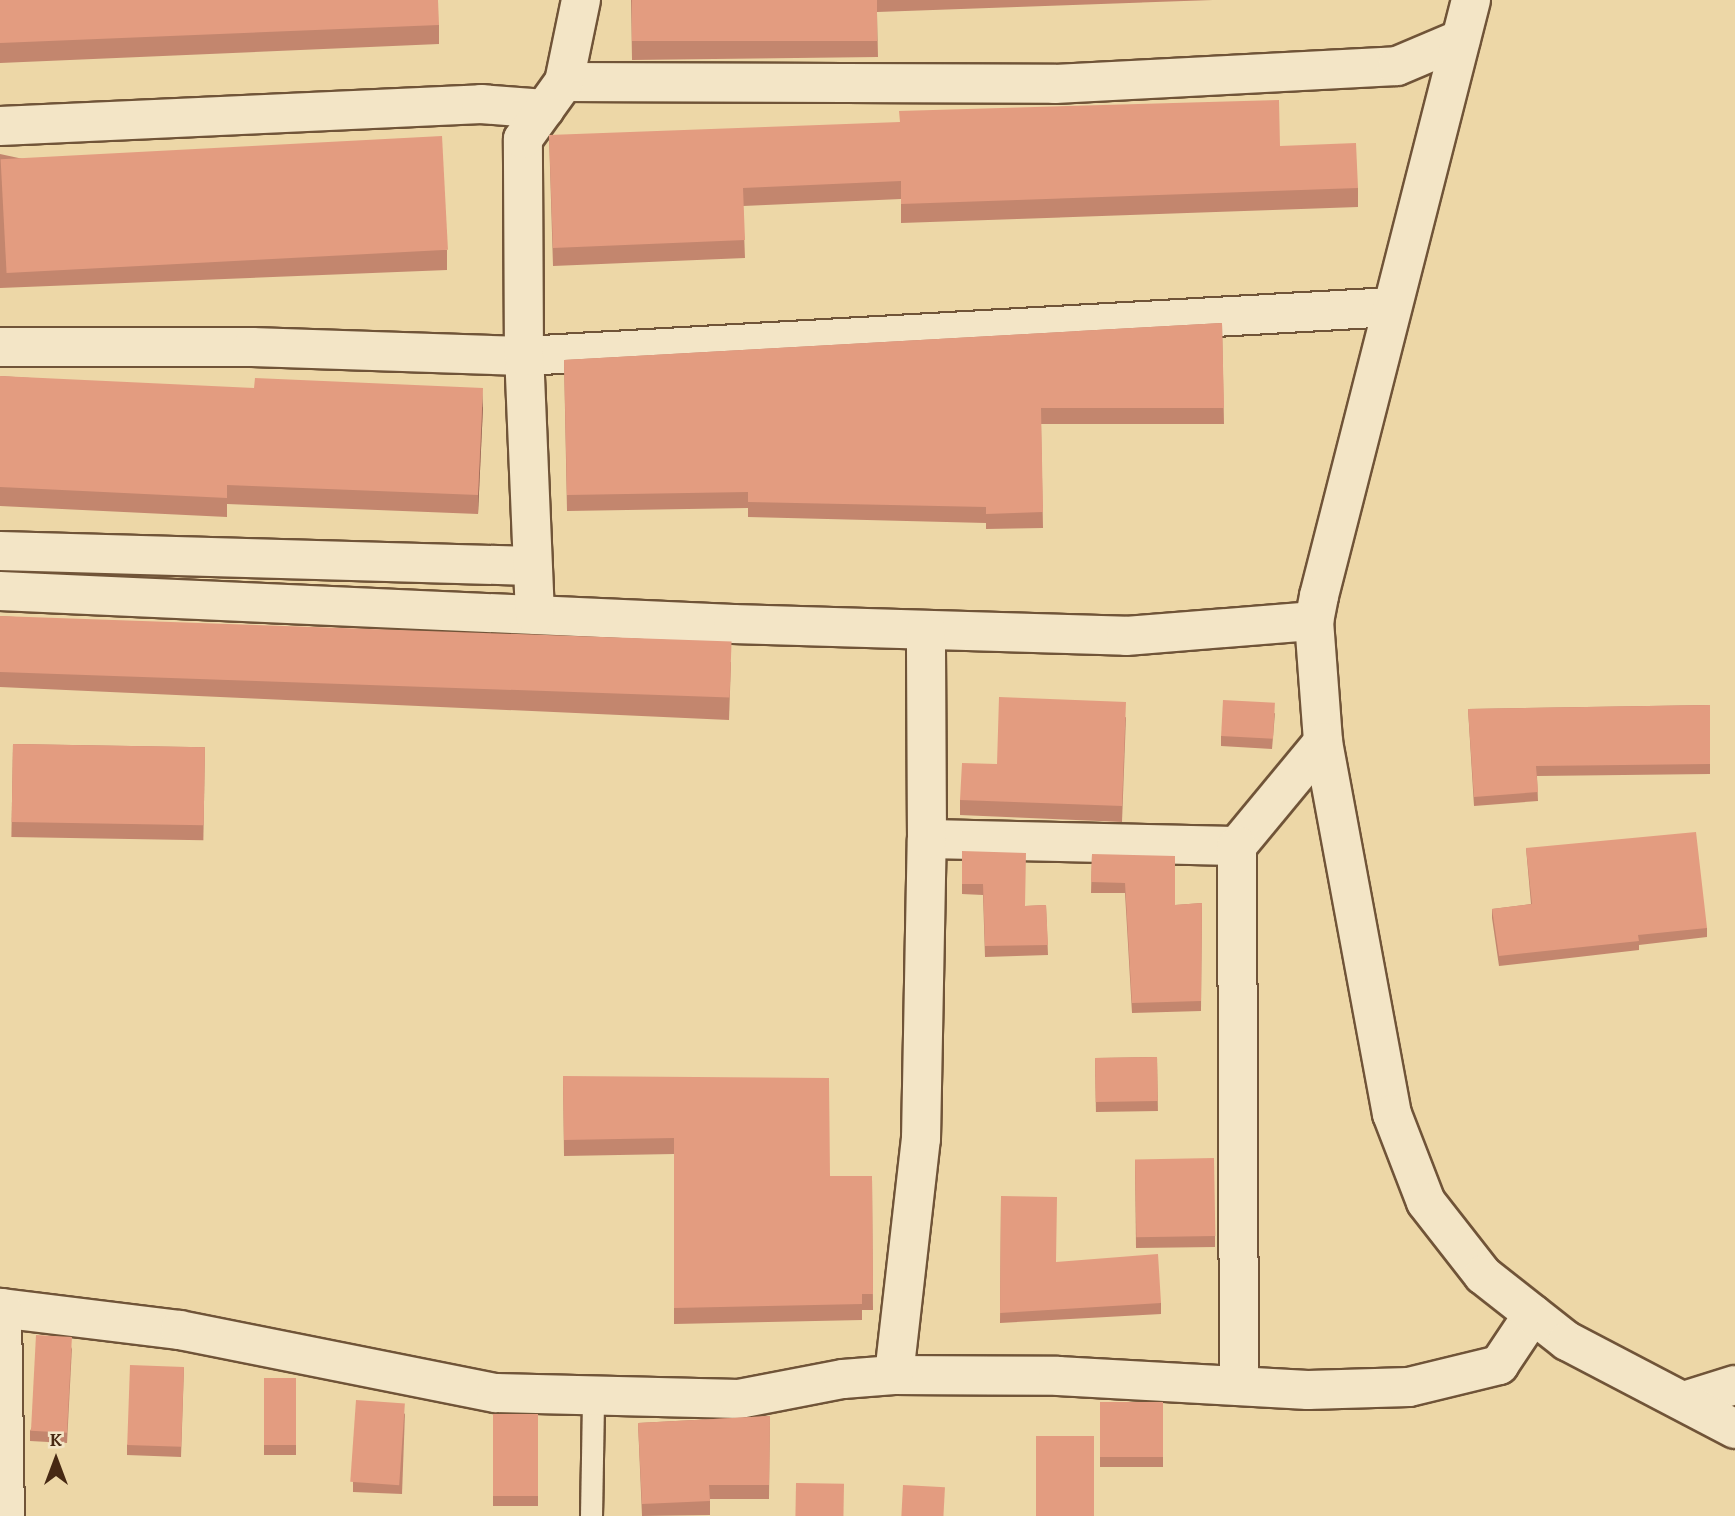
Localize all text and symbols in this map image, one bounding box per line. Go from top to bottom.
north arrow [21,1425,91,1495]
text: K [50,1425,62,1453]

